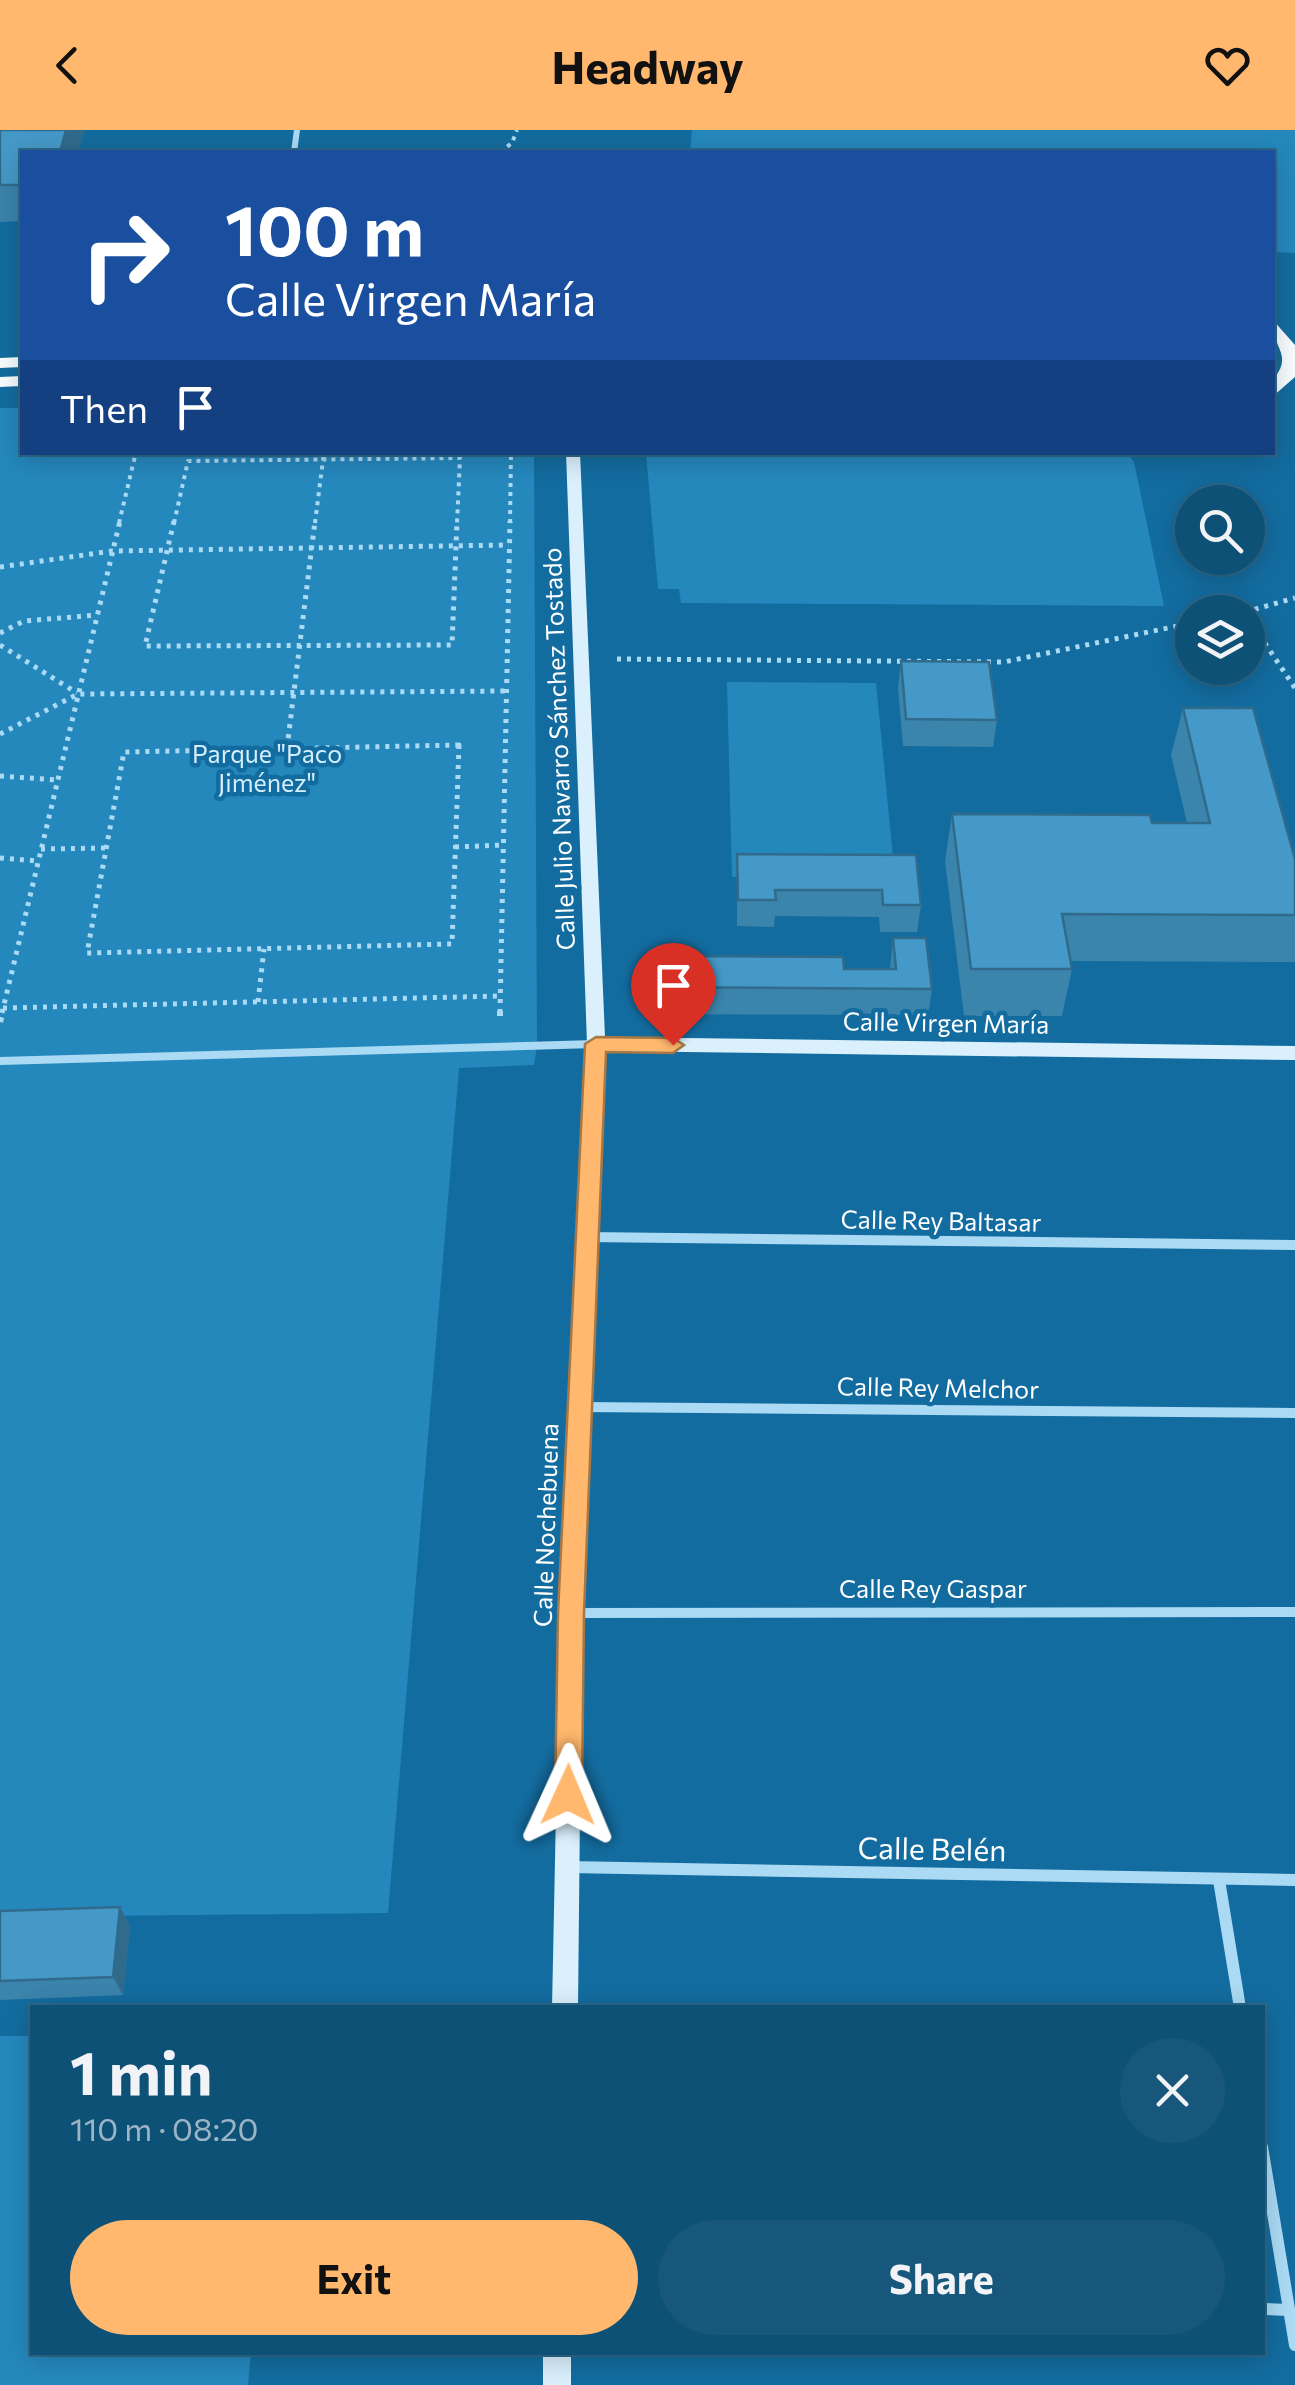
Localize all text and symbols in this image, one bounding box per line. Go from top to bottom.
icon: back [40,38,95,93]
text: Headway [551,38,744,93]
icon: heart [1200,38,1255,93]
text: 100 m [225,185,424,270]
icon: right [60,190,190,320]
text: Calle Virgen María [225,270,596,325]
icon: arrive [168,380,223,435]
text: Then [60,384,148,431]
map controls [1175,485,1265,685]
button: search [1175,485,1265,575]
street label: Calle Julio Navarro Sánchez Tostado [536,547,580,951]
button: layers [1175,595,1265,685]
park label: Parque "Paco Jiménez" [192,738,342,797]
pin [631,943,716,1046]
icon: arrive [646,958,701,1013]
street label: Calle Virgen María [843,1005,1049,1039]
street label: Calle Rey Baltasar [840,1203,1042,1237]
street label: Calle Rey Melchor [837,1370,1039,1404]
street label: Calle Nochebuena [526,1423,564,1627]
street label: Calle Rey Gaspar [839,1573,1027,1603]
position arrow [516,1743,620,1847]
street label: Calle Belén [857,1828,1007,1867]
text: 1 min [70,2034,212,2107]
button: close [1120,2038,1225,2143]
text: 110 m · 08:20 [70,2108,259,2148]
button: Exit [70,2220,638,2335]
button: Share [658,2220,1225,2335]

